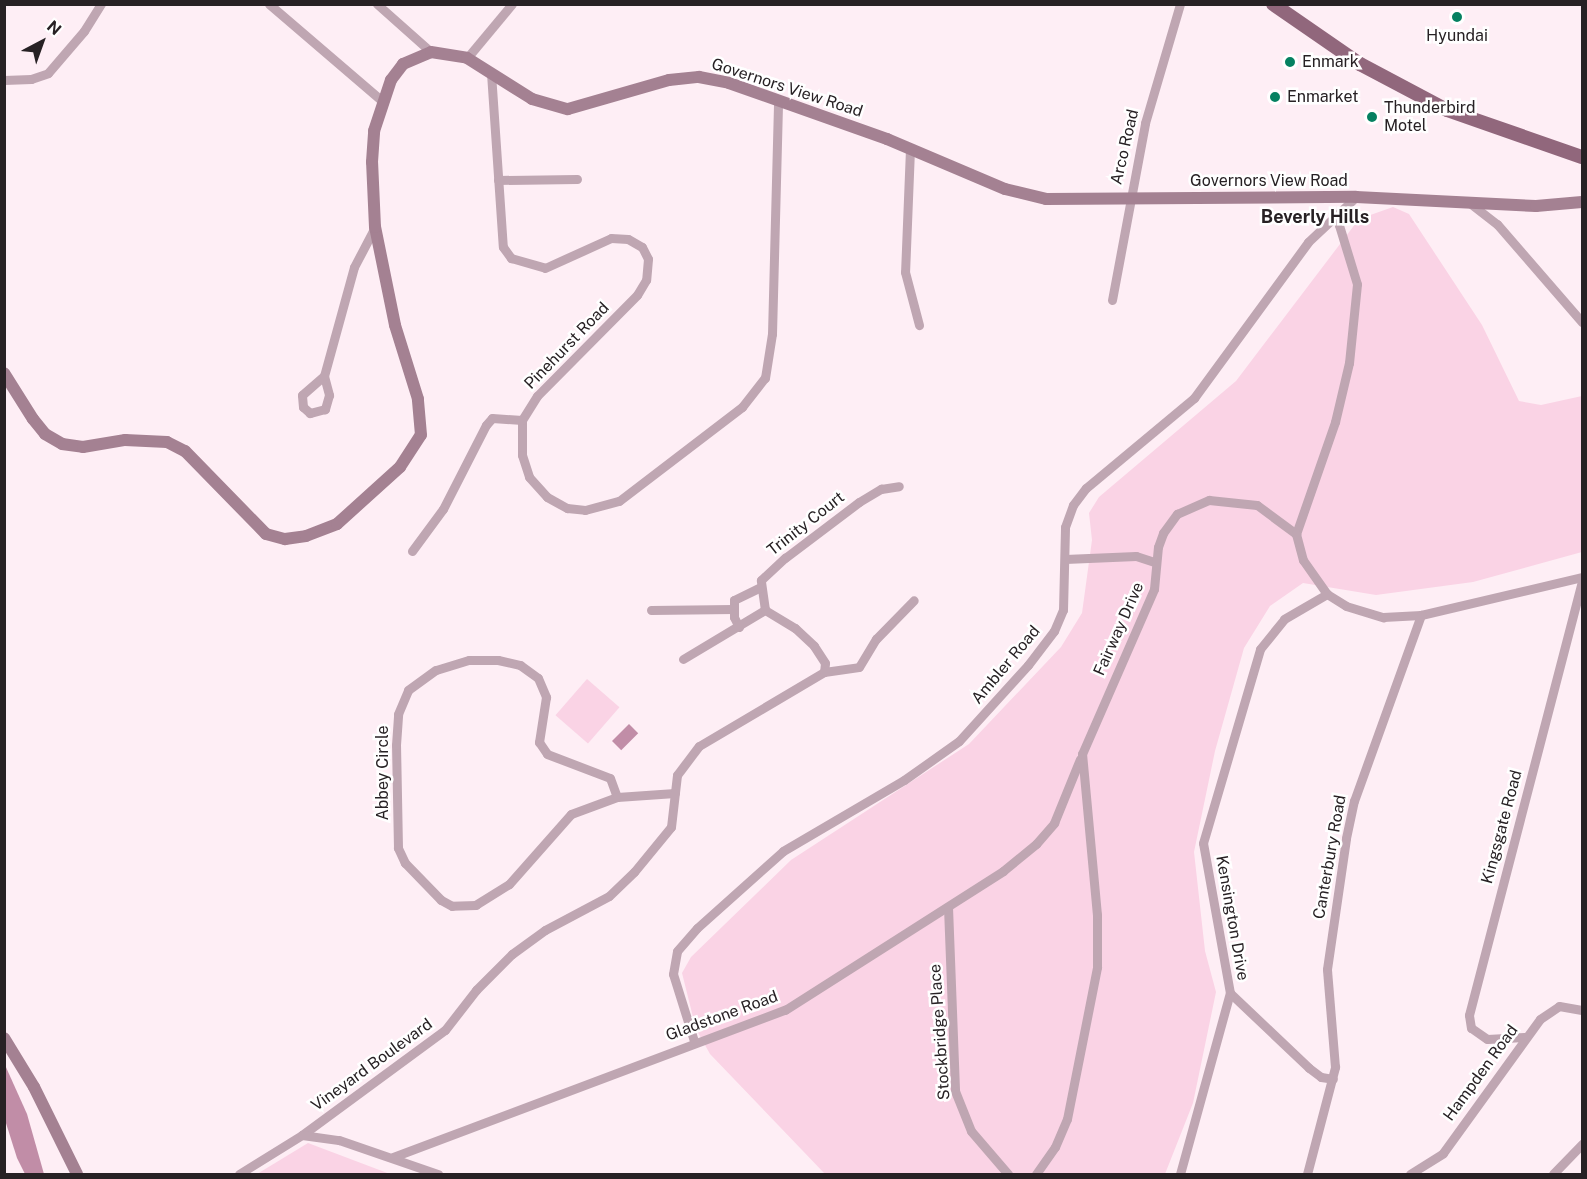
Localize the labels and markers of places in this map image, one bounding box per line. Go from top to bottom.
marker: Hyundai [1450,10,1464,24]
place label: Hyundai [1426,26,1488,46]
place label: Enmark [1302,52,1359,72]
marker: Enmark [1283,55,1297,69]
place label: Enmarket [1287,87,1358,107]
marker: Enmarket [1268,90,1282,104]
place label: Thunderbird Motel [1384,98,1475,136]
marker: Thunderbird Motel [1365,110,1379,124]

